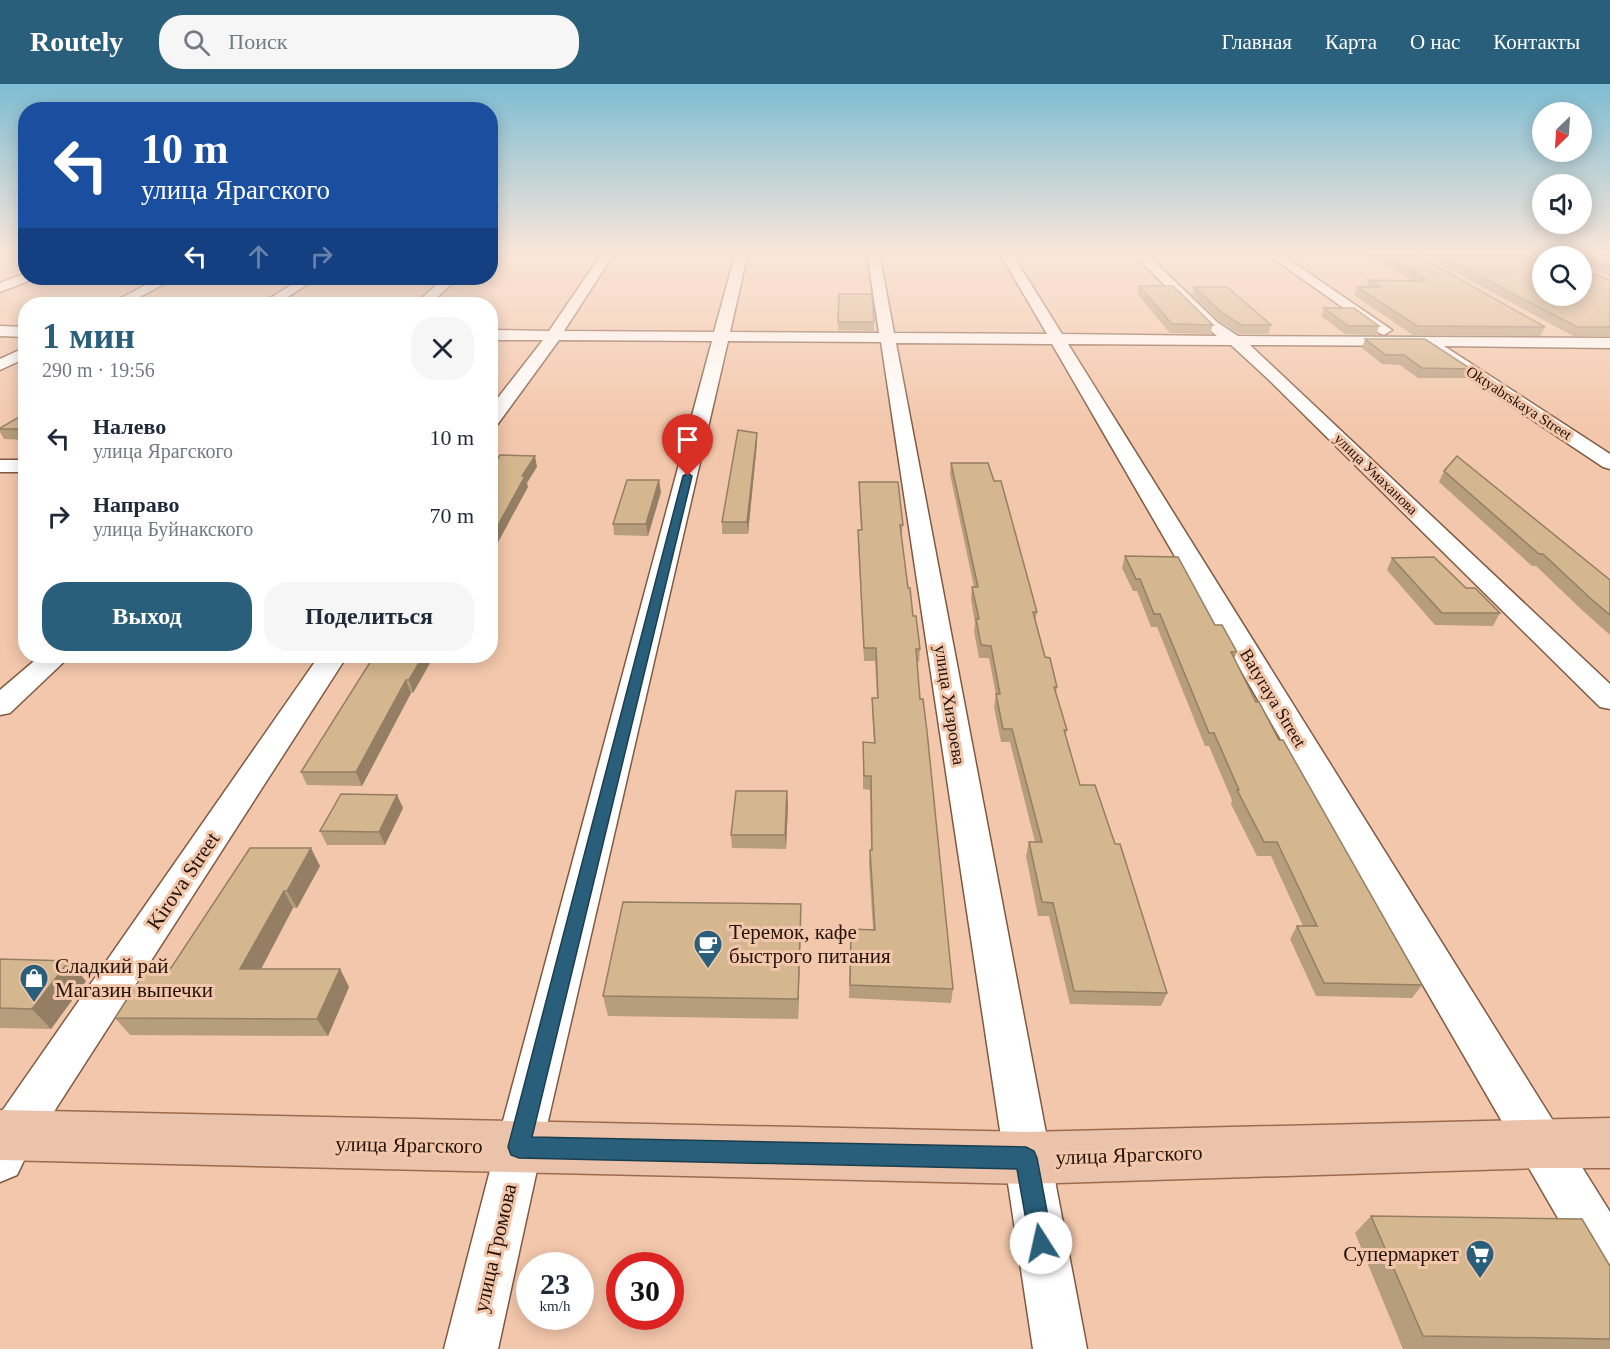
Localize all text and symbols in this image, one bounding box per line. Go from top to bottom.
search box [159,15,579,69]
text: Routely [30,26,123,57]
icon: search [180,26,213,59]
text: Поиск [228,29,287,54]
text: Главная [1222,30,1292,54]
text: Карта [1325,30,1377,54]
text: О нас [1410,30,1460,54]
text: Контакты [1493,30,1580,54]
north arrow [1532,102,1592,162]
map controls [1532,102,1592,306]
icon: left [42,126,120,204]
text: 10 m [141,126,229,172]
button: sound [1532,174,1592,234]
text: улица Ярагского [141,175,330,205]
icon: left [179,240,212,273]
icon: ahead [242,240,275,273]
icon: right [305,240,338,273]
button: search [1532,246,1592,306]
text: 1 мин [42,316,135,356]
button: close [411,317,474,380]
text: 290 m · 19:56 [42,359,155,381]
street label: Oktyabrskaya Street [1463,363,1575,443]
text: Налево [93,414,166,439]
pin [662,414,713,476]
icon: left [42,422,75,455]
icon: arrive [671,423,704,456]
text: 10 m [429,425,474,450]
street label: улица Умаханова [1331,430,1421,518]
text: улица Ярагского [93,440,233,462]
text: Направо [93,492,179,517]
icon: right [42,500,75,533]
text: 70 m [429,503,474,528]
text: улица Буйнакского [93,518,253,540]
button: Выход [42,582,252,651]
button: Поделиться [264,582,474,651]
street label: улица Хизроева [931,644,969,766]
street label: Batyraya Street [1236,645,1310,751]
street label: Kirova Street [142,827,225,934]
place label: Теремок, кафе быстрого питания [729,920,891,968]
cafe icon: Теремок, кафе быстрого питания [692,928,724,970]
place label: Сладкий рай Магазин выпечки [55,954,213,1002]
shop icon: Сладкий рай Магазин выпечки [18,962,50,1004]
street label: улица Ярагского [335,1132,483,1158]
street label: улица Ярагского [1055,1140,1203,1170]
street label: улица Громова [469,1181,522,1315]
position arrow [1009,1211,1073,1275]
supermarket icon: Супермаркет [1464,1238,1496,1280]
place label: Супермаркет [1343,1242,1459,1266]
speed limit sign: 30 [606,1252,684,1330]
text: 23 [540,1267,570,1300]
text: km/h [540,1298,570,1314]

